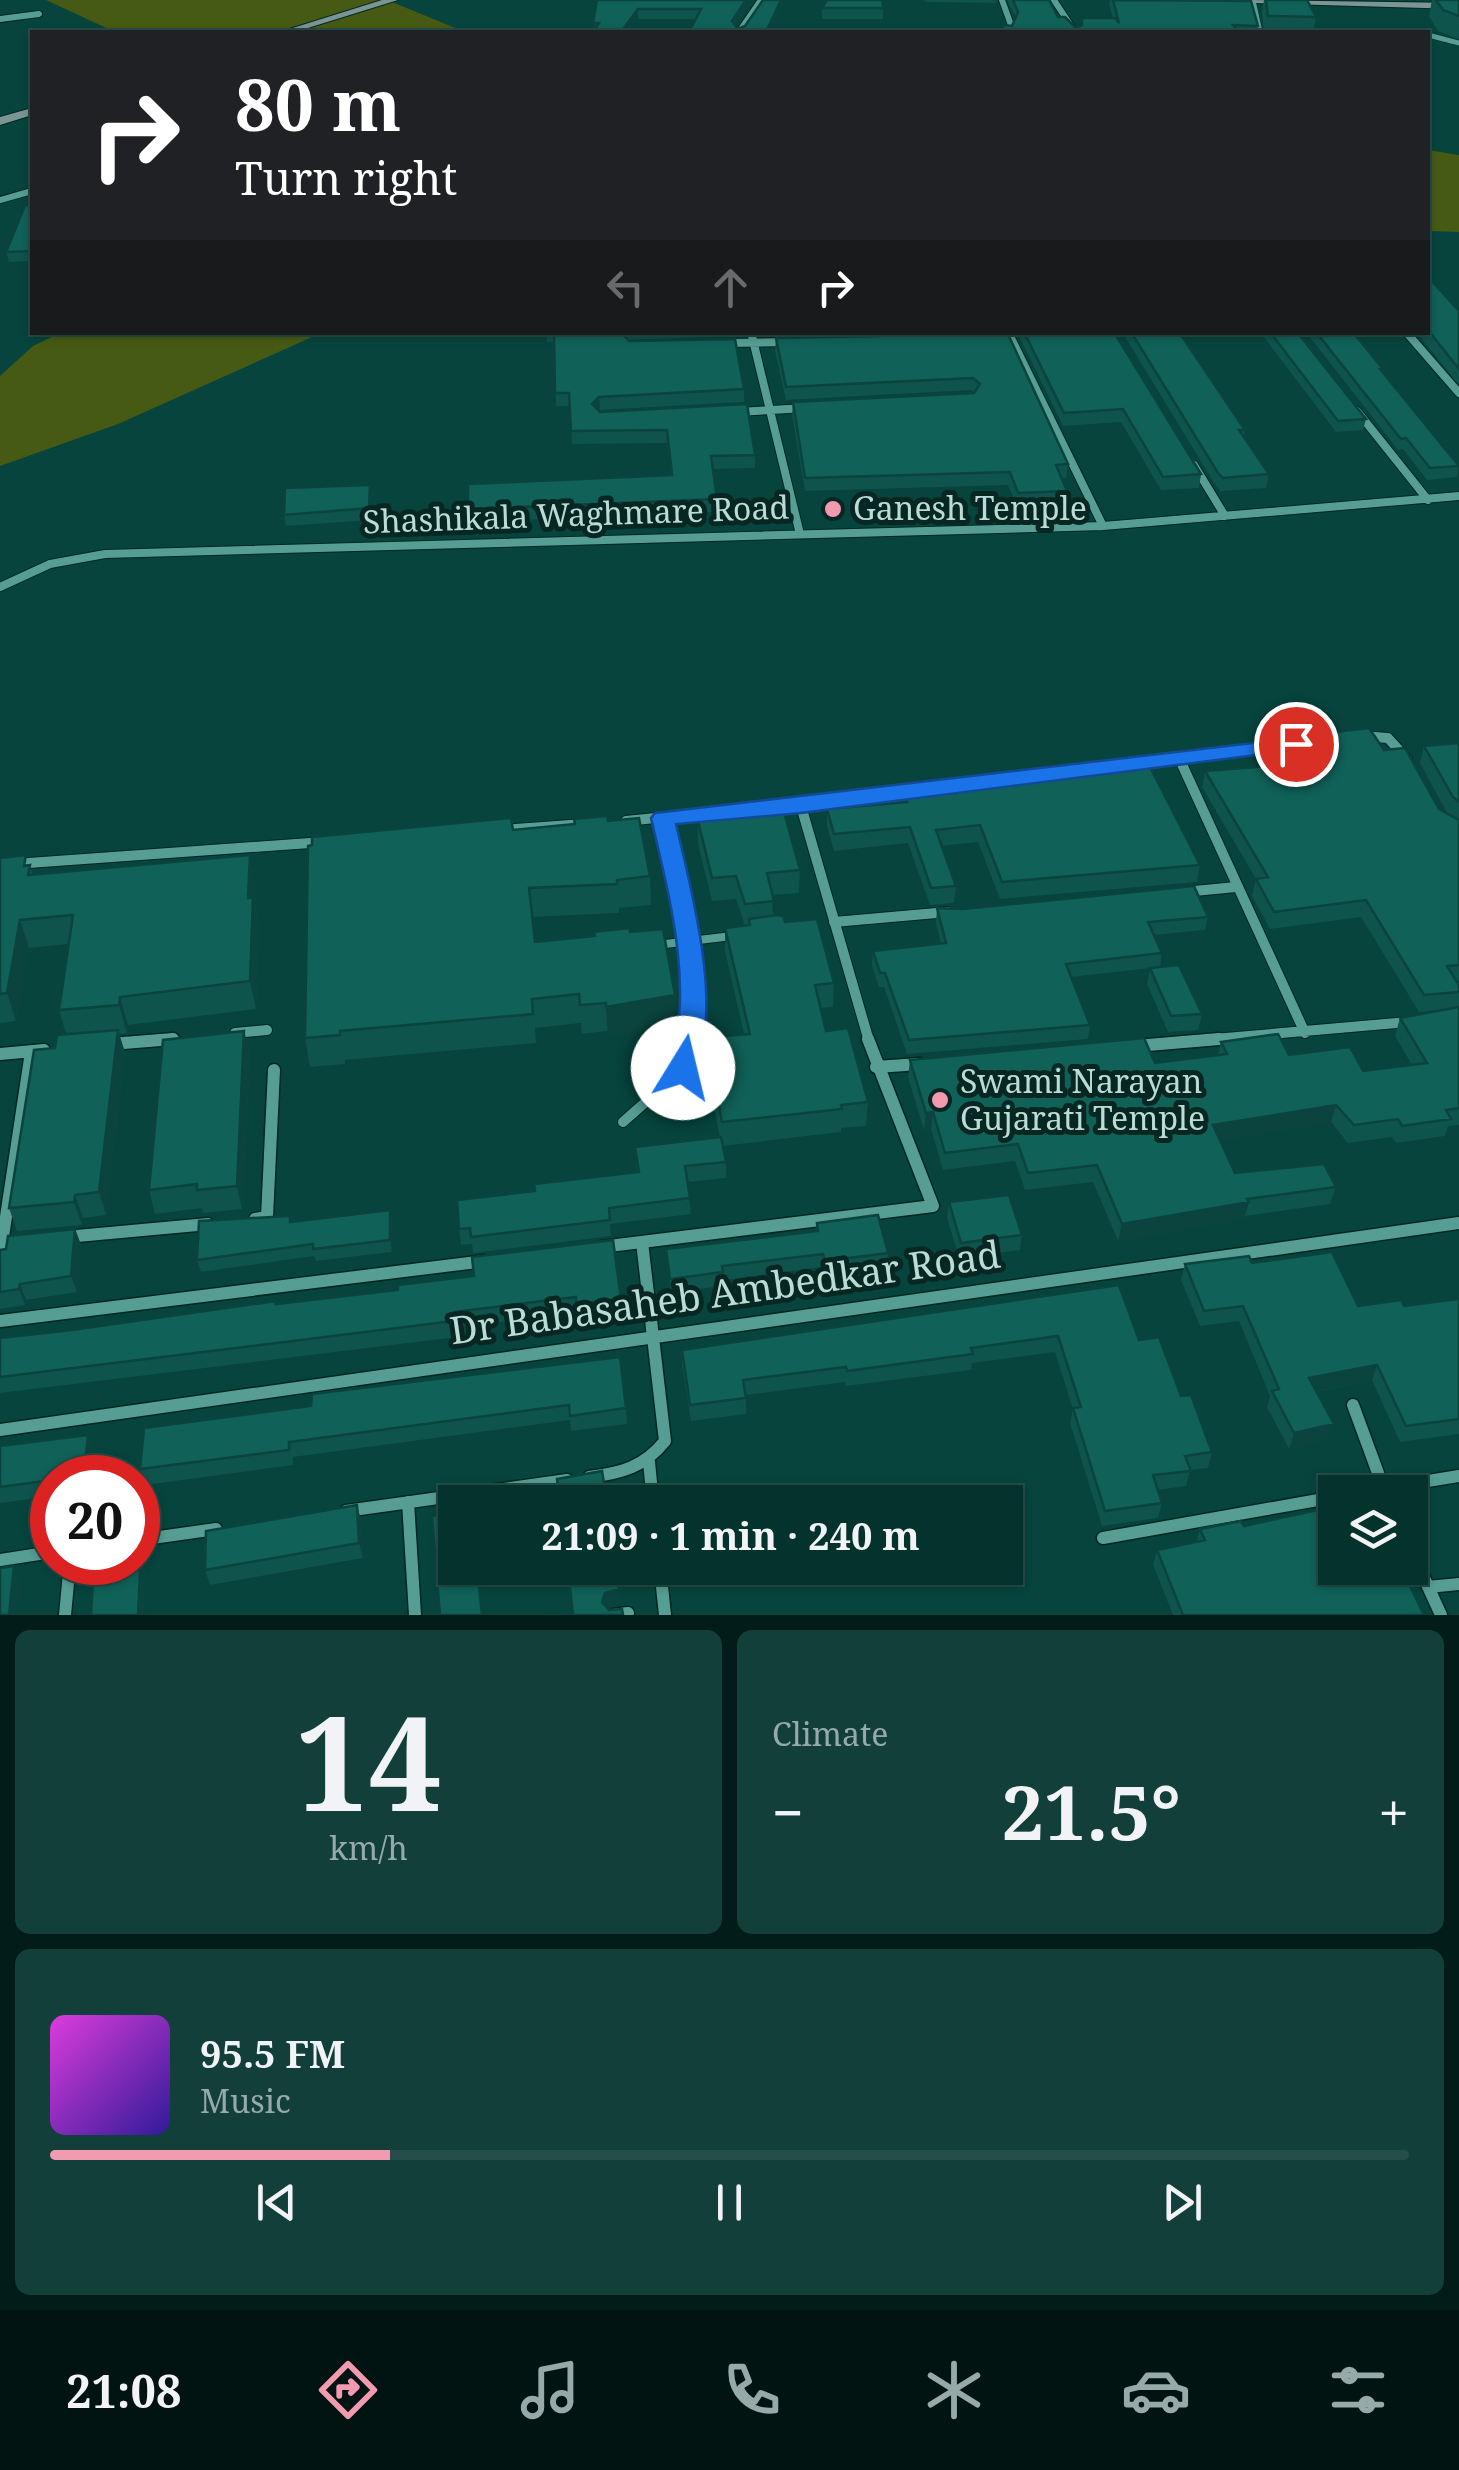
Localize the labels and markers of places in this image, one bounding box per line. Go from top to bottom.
place label: Ganesh Temple [853,486,1087,529]
marker: Ganesh Temple [822,498,844,520]
pin [1254,702,1339,787]
place label: Swami Narayan Gujarati Temple [960,1059,1205,1139]
marker: Swami Narayan Gujarati Temple [929,1089,951,1111]

